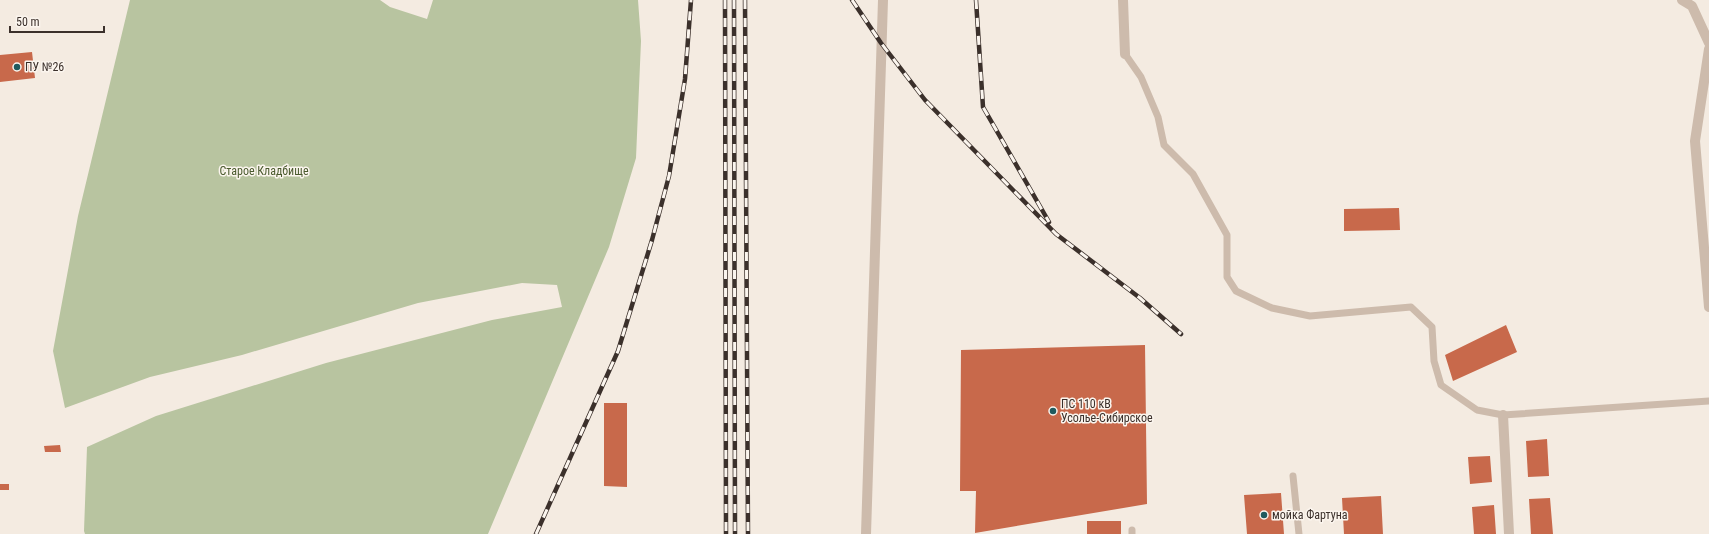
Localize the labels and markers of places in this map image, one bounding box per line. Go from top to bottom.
place label: ПУ №26 [25,60,64,74]
marker: ПУ №26 [12,62,22,72]
place label: ПС 110 кВ Усолье-Сибирское [1061,397,1153,425]
marker: ПС 110 кВ Усолье-Сибирское [1048,406,1058,416]
place label: мойка Фартуна [1272,508,1348,522]
marker: мойка Фартуна [1259,510,1269,520]

